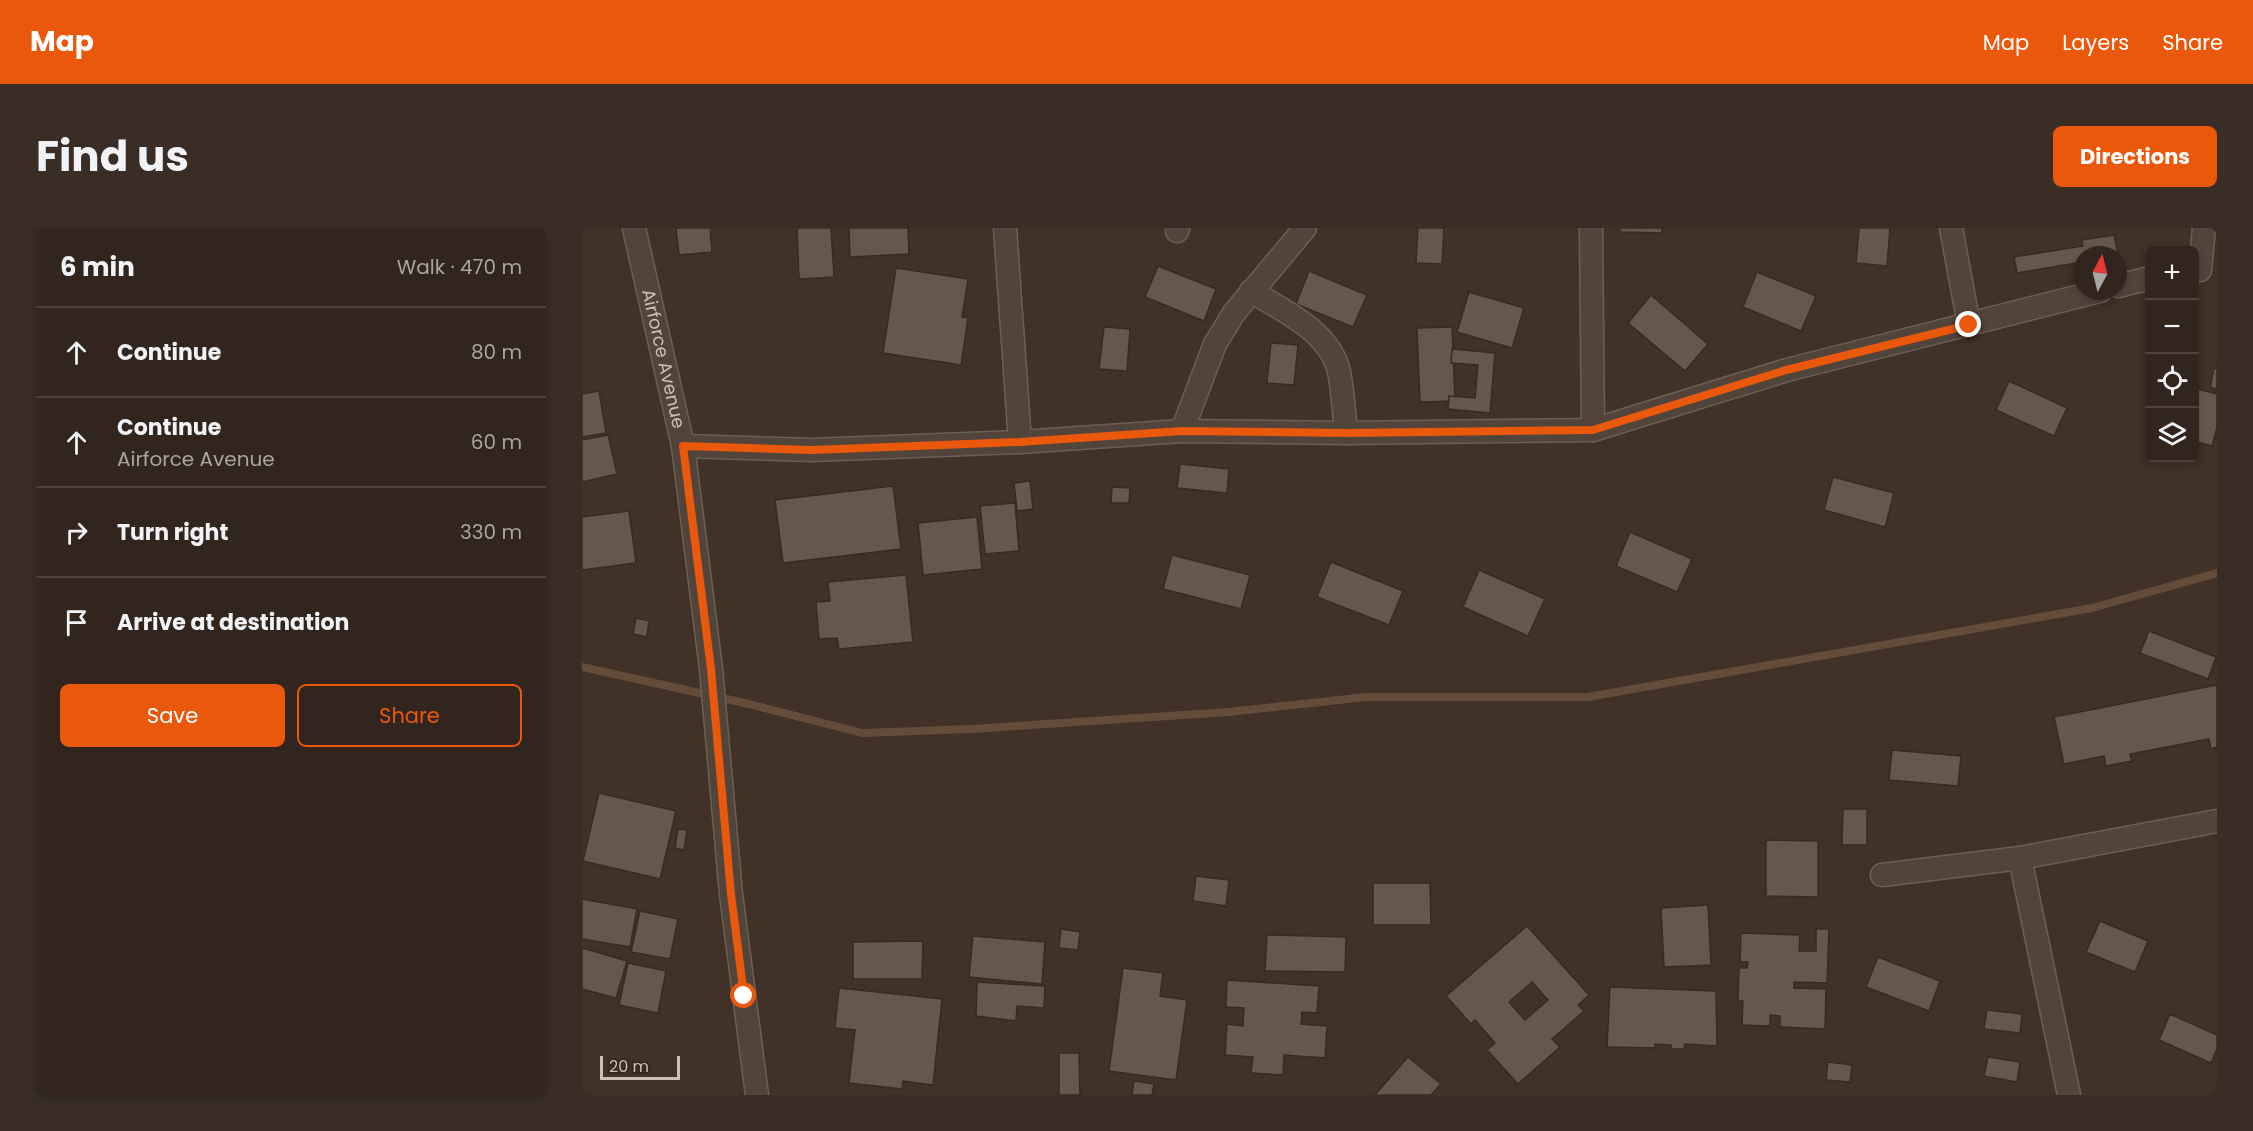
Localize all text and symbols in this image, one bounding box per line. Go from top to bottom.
text: Map [30,22,94,61]
text: Map [1983,28,2029,57]
text: Layers [2062,28,2129,57]
text: Share [2162,28,2223,57]
button: Directions [2053,126,2217,187]
text: Find us [36,127,189,186]
north arrow [2073,246,2127,300]
map controls [2145,246,2199,462]
button: + [2145,246,2199,300]
text: 6 min [60,249,135,285]
text: Walk · 470 m [397,253,522,281]
street label: Airforce Avenue [636,287,692,431]
button: − [2145,300,2199,354]
route end [1955,311,1981,337]
icon: ahead [60,336,93,369]
text: Continue [117,337,221,368]
text: 80 m [471,338,522,366]
button: locate [2145,354,2199,408]
button: layers [2145,408,2199,462]
text: Continue [117,412,221,443]
icon: ahead [60,426,93,459]
text: 60 m [471,428,522,456]
text: Airforce Avenue [117,445,275,473]
icon: right [60,516,93,549]
text: Turn right [117,517,228,548]
text: 330 m [460,518,522,546]
icon: arrive [60,606,93,639]
text: Arrive at destination [117,607,349,638]
button: Save [60,684,285,747]
button: Share [297,684,522,747]
route start [730,982,756,1008]
scale bar [600,1053,680,1080]
text: 20 m [609,1055,649,1078]

